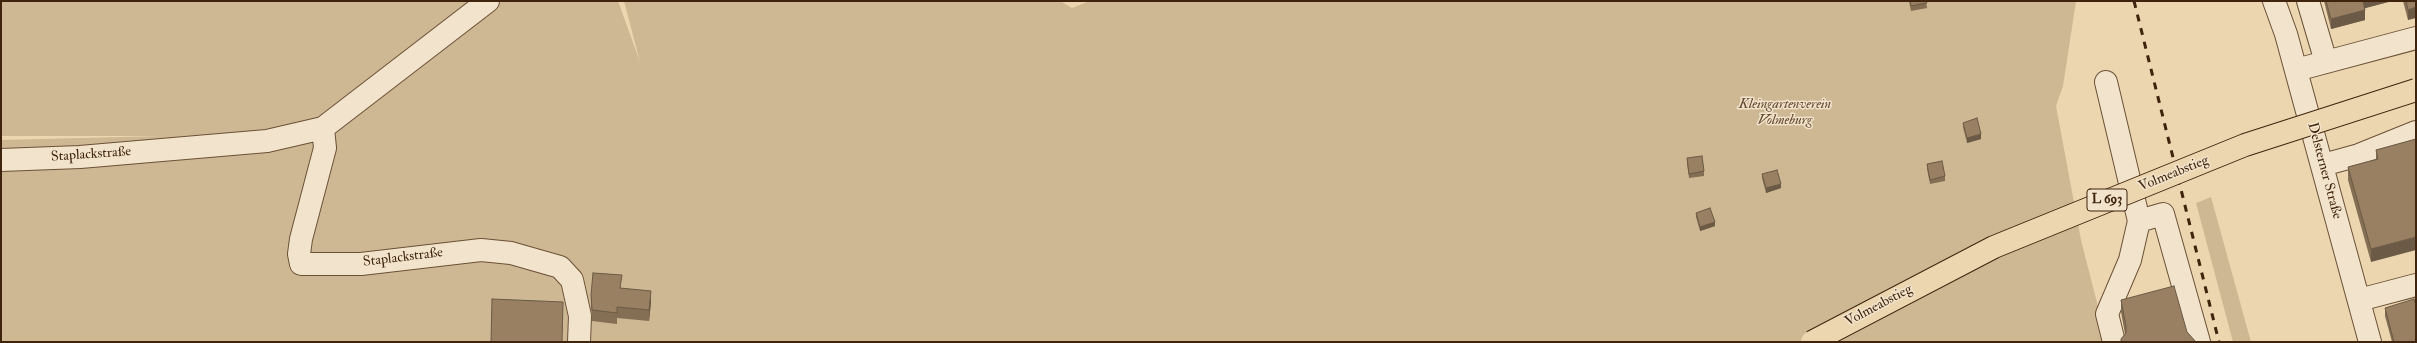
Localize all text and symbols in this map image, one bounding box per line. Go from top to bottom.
park label: Kleingartenverein Volmeburg [1739,97,1831,130]
street label: Delsterner Straße [2303,121,2345,221]
street label: Staplackstraße [50,144,132,166]
street label: Volmeabstieg [2137,152,2211,196]
road number: L 693 [2087,189,2127,211]
street label: Staplackstraße [362,245,444,271]
street label: Volmeabstieg [1842,281,1916,331]

